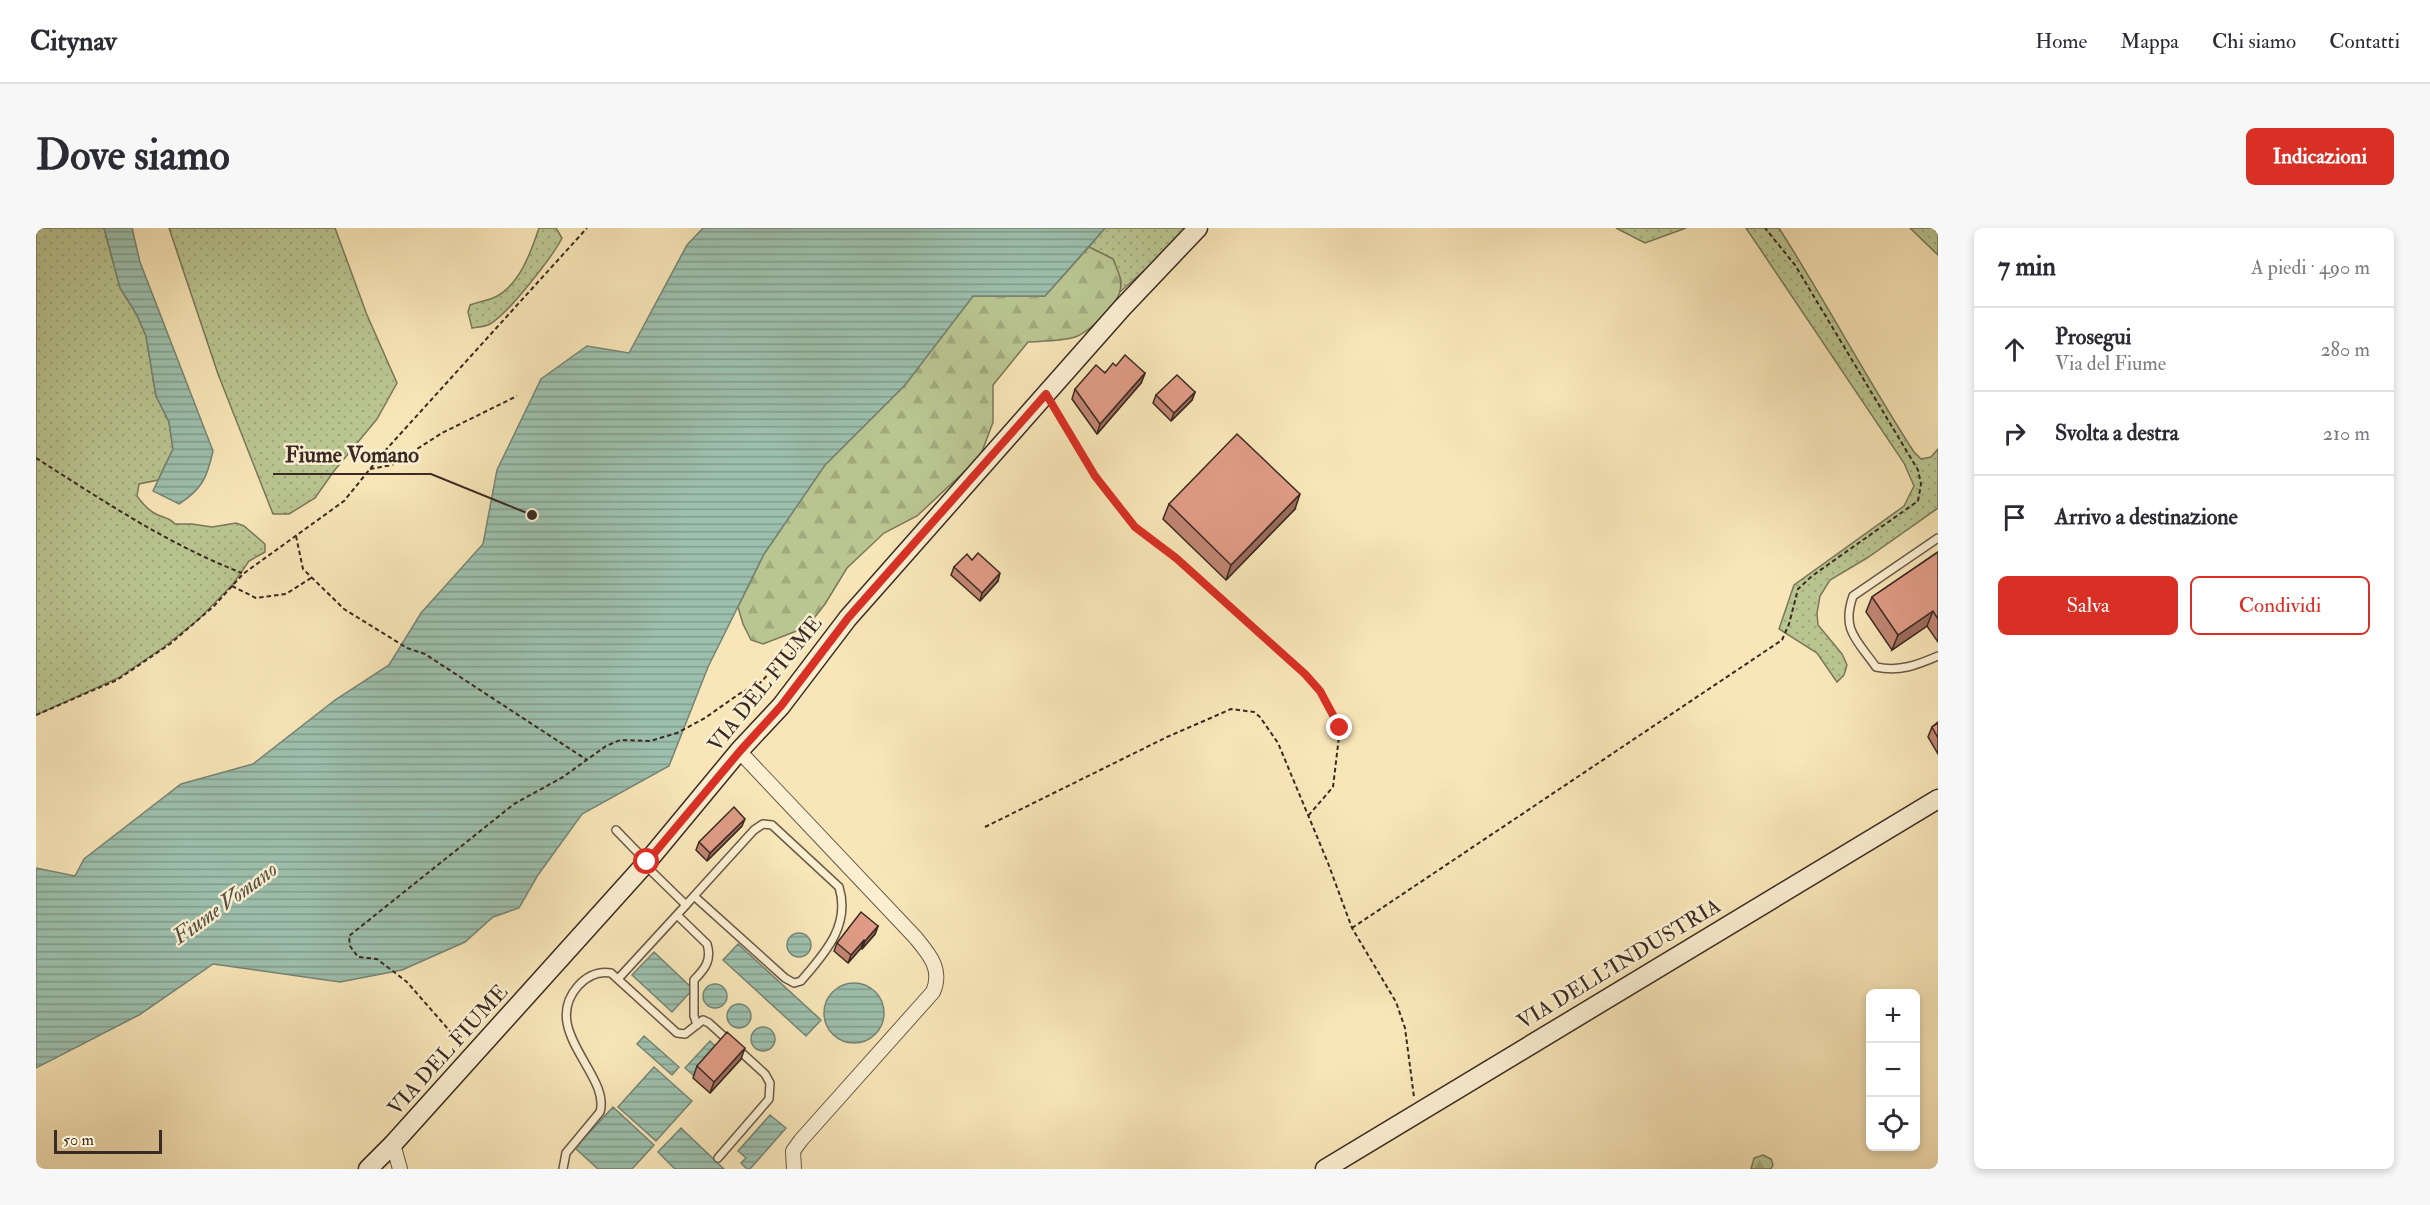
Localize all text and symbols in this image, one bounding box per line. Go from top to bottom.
text: Citynav [30,24,117,59]
text: Home [2035,28,2087,55]
text: Mappa [2120,28,2179,55]
text: Chi siamo [2212,28,2296,55]
text: Contatti [2329,28,2400,55]
button: Indicazioni [2246,128,2394,185]
text: Dove siamo [36,130,230,182]
text: 7 min [1998,251,2056,283]
text: A piedi · 490 m [2251,255,2370,280]
text: Prosegui [2055,323,2131,351]
icon: ahead [1998,333,2031,366]
text: 280 m [2320,337,2370,362]
text: Via del Fiume [2055,351,2166,376]
icon: right [1998,417,2031,450]
text: Svolta a destra [2055,419,2179,447]
text: 210 m [2323,421,2370,446]
callout: Fiume Vomano [273,434,431,474]
text: Fiume Vomano [285,441,419,469]
icon: arrive [1998,501,2031,534]
text: Arrivo a destinazione [2055,503,2238,531]
button: Salva [1998,576,2178,635]
button: Condividi [2190,576,2370,635]
street label: VIA DEL FIUME [702,610,828,758]
route end [1326,714,1352,740]
route start [633,848,659,874]
water label: Fiume Vomano [166,855,283,951]
street label: VIA DELL'INDUSTRIA [1512,892,1726,1036]
street label: VIA DEL FIUME [382,979,514,1121]
map controls [1866,989,1920,1151]
button: + [1866,989,1920,1043]
button: − [1866,1043,1920,1097]
button: locate [1866,1097,1920,1151]
scale bar [54,1127,162,1154]
text: 50 m [63,1130,94,1150]

